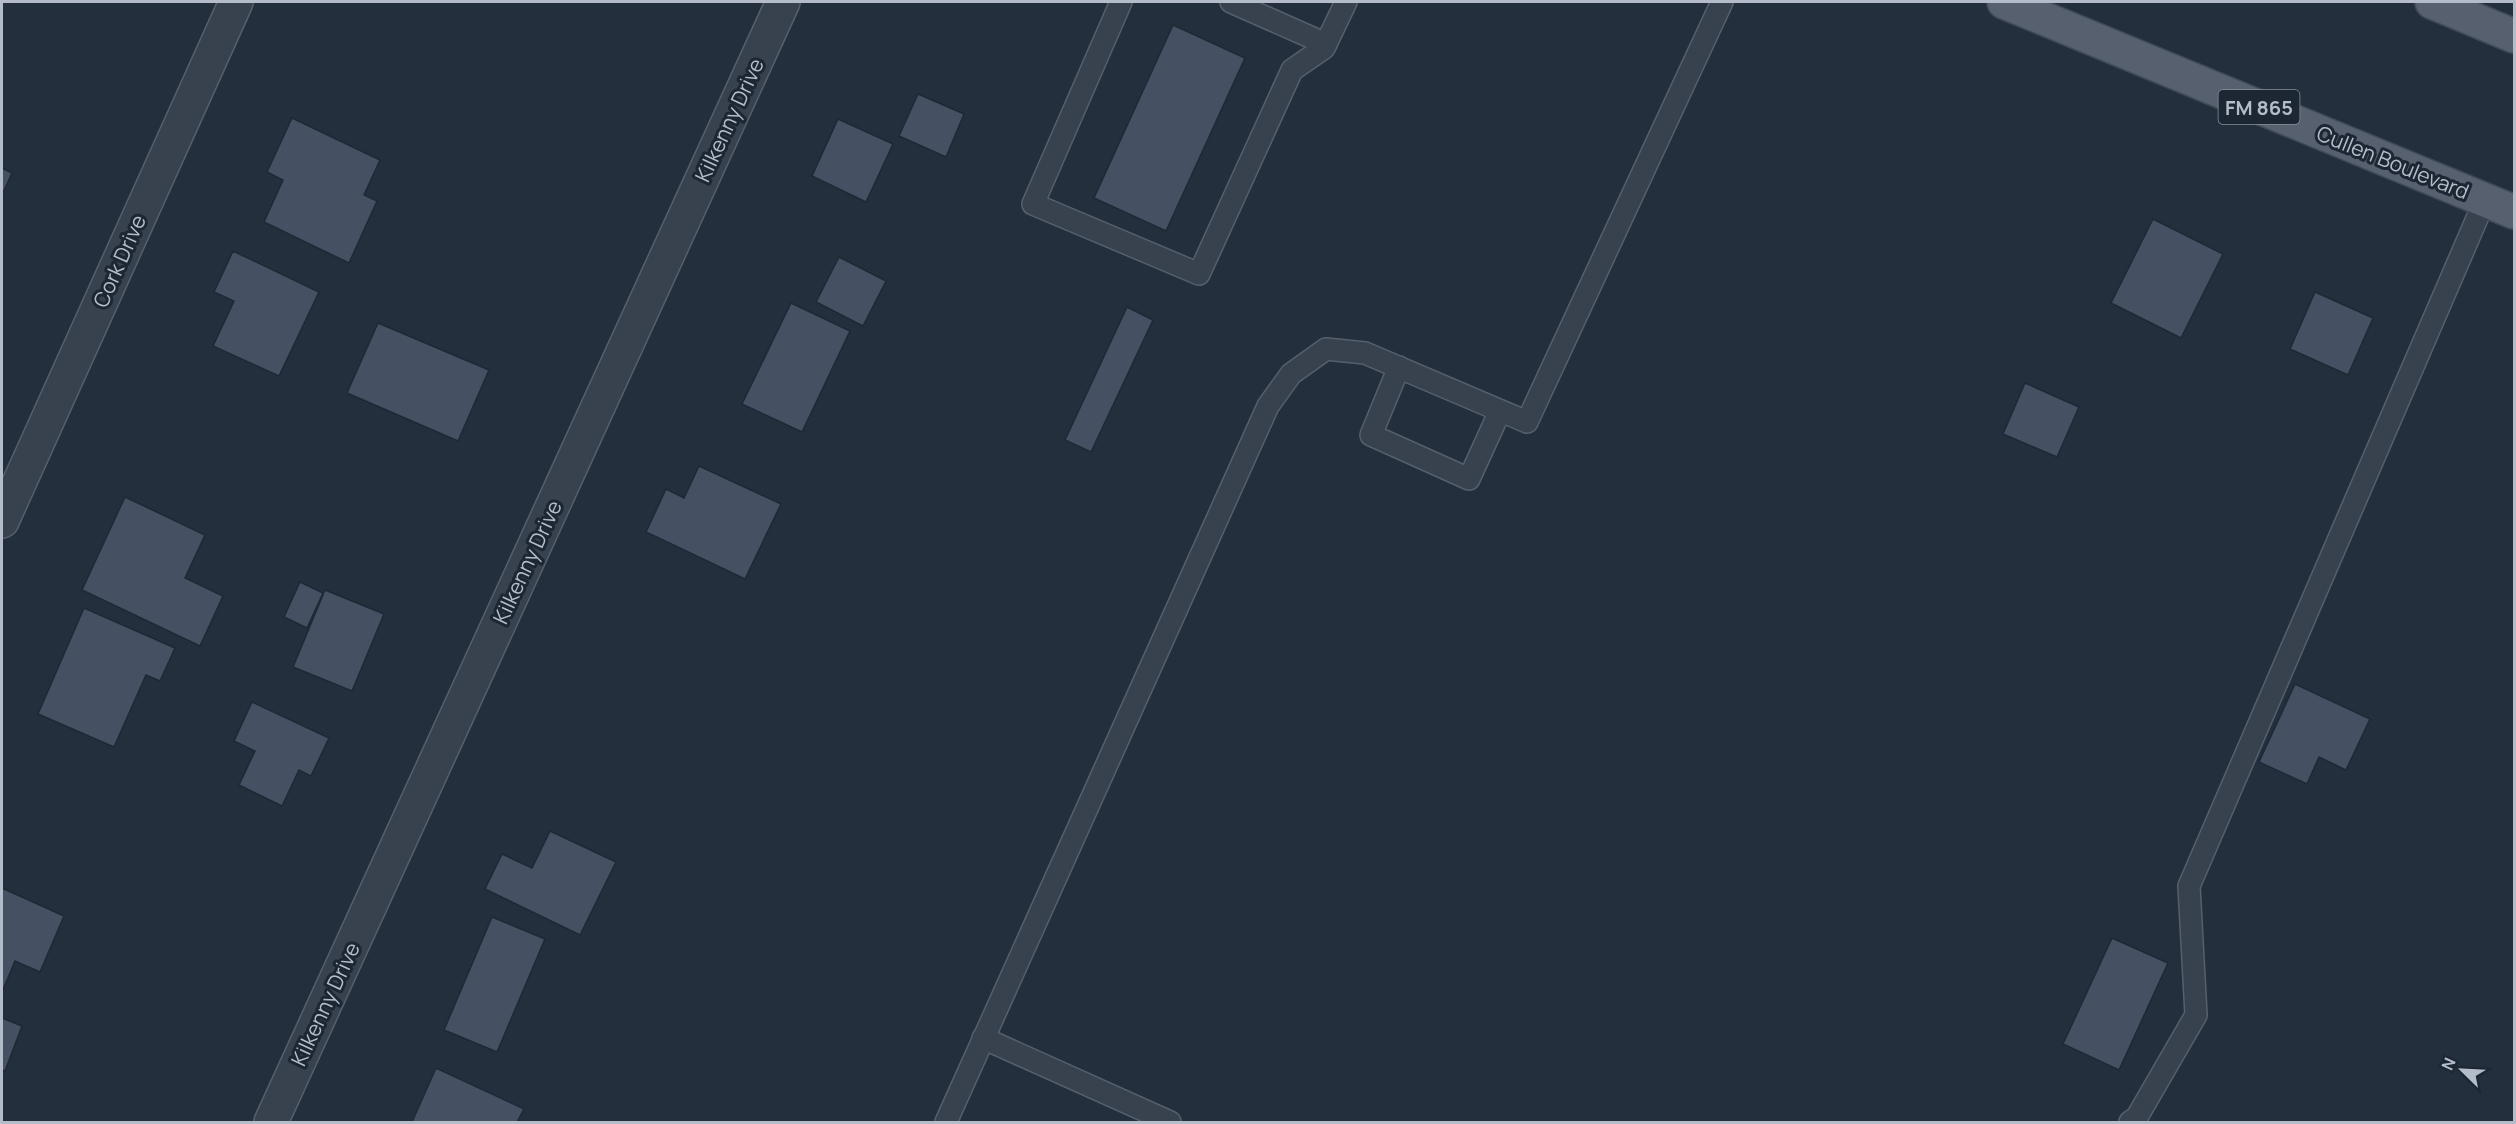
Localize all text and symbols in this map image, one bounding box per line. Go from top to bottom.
street label: Kilkenny Drive [688,54,770,186]
road number: FM 865 [2218,90,2300,124]
street label: Cullen Boulevard [2313,119,2473,205]
street label: Cork Drive [86,210,152,312]
street label: Kilkenny Drive [486,496,568,628]
street label: Kilkenny Drive [284,938,366,1070]
north arrow [2432,1040,2492,1100]
text: N [2436,1054,2461,1074]

